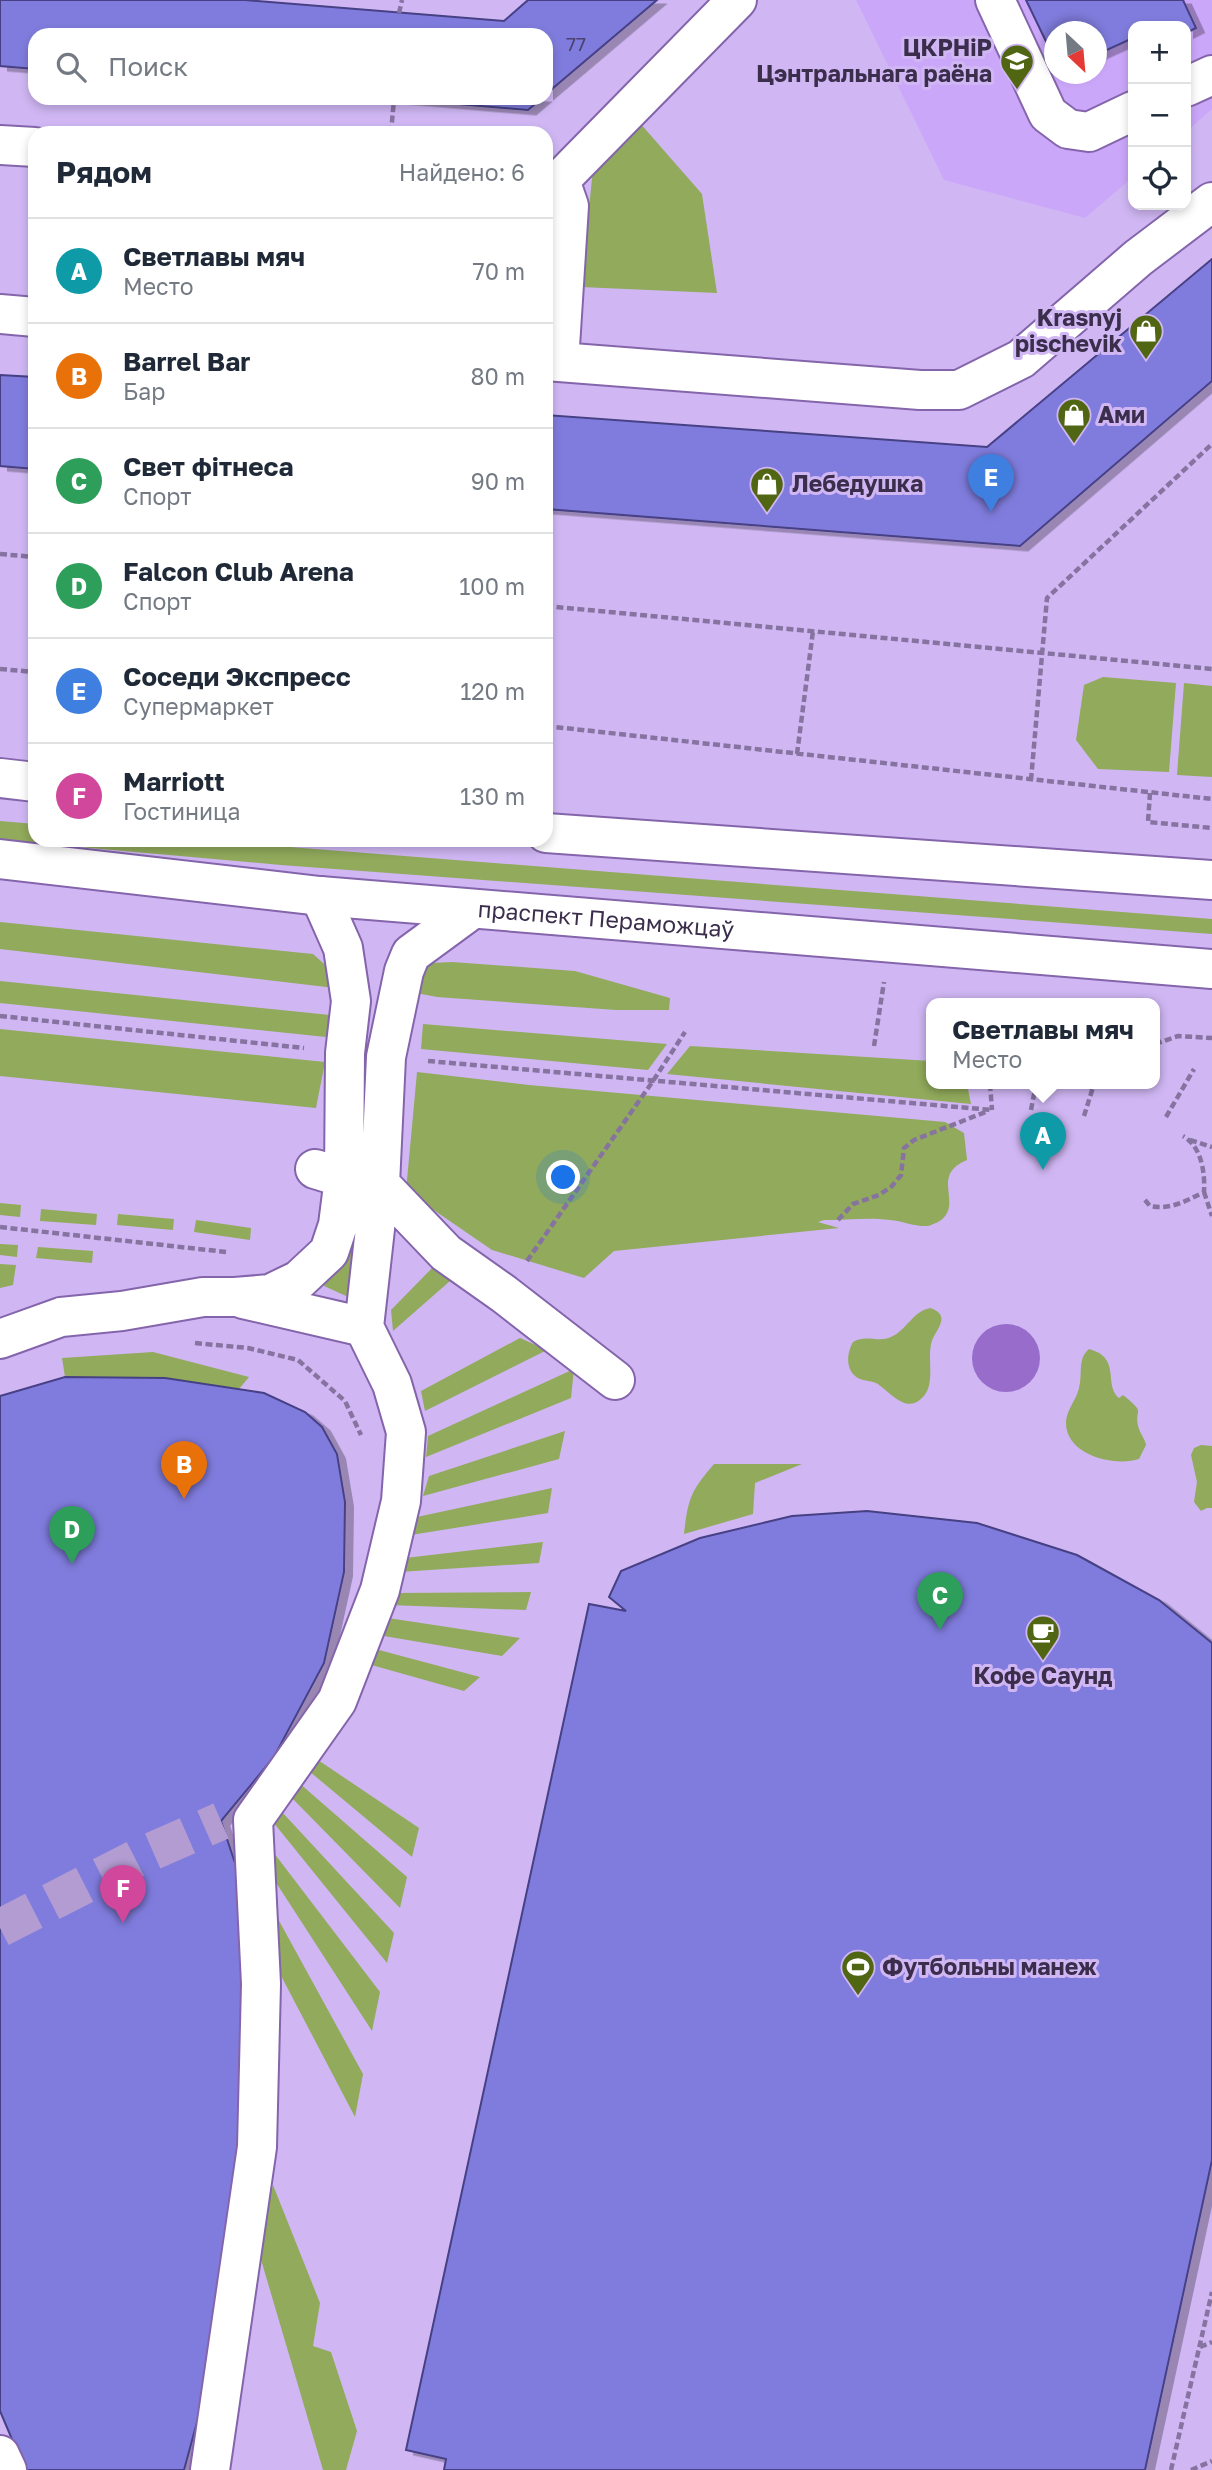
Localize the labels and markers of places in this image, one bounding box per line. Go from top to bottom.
place label: ЦКРНіР Цэнтральнага раёна [756,33,992,87]
school or university icon: ЦКРНіР Цэнтральнага раёна [998,42,1036,91]
place label: Krasnyj pischevik [1015,303,1123,357]
shop icon: Krasnyj pischevik [1127,312,1165,361]
shop icon: Ами [1055,396,1093,445]
place label: Ами [1098,400,1145,428]
pin: E [968,454,1014,512]
shop icon: Лебедушка [748,465,786,514]
place label: Лебедушка [792,469,923,497]
pin: A [1020,1112,1066,1170]
pin: B [161,1441,207,1499]
pin: D [49,1506,95,1564]
pin: C [917,1572,963,1630]
cafe icon: Кофе Саунд [1024,1613,1062,1662]
place label: Кофе Саунд [974,1661,1112,1689]
pin: F [100,1865,146,1923]
sports icon: Футбольны манеж [839,1948,877,1997]
place label: Футбольны манеж [882,1952,1097,1980]

